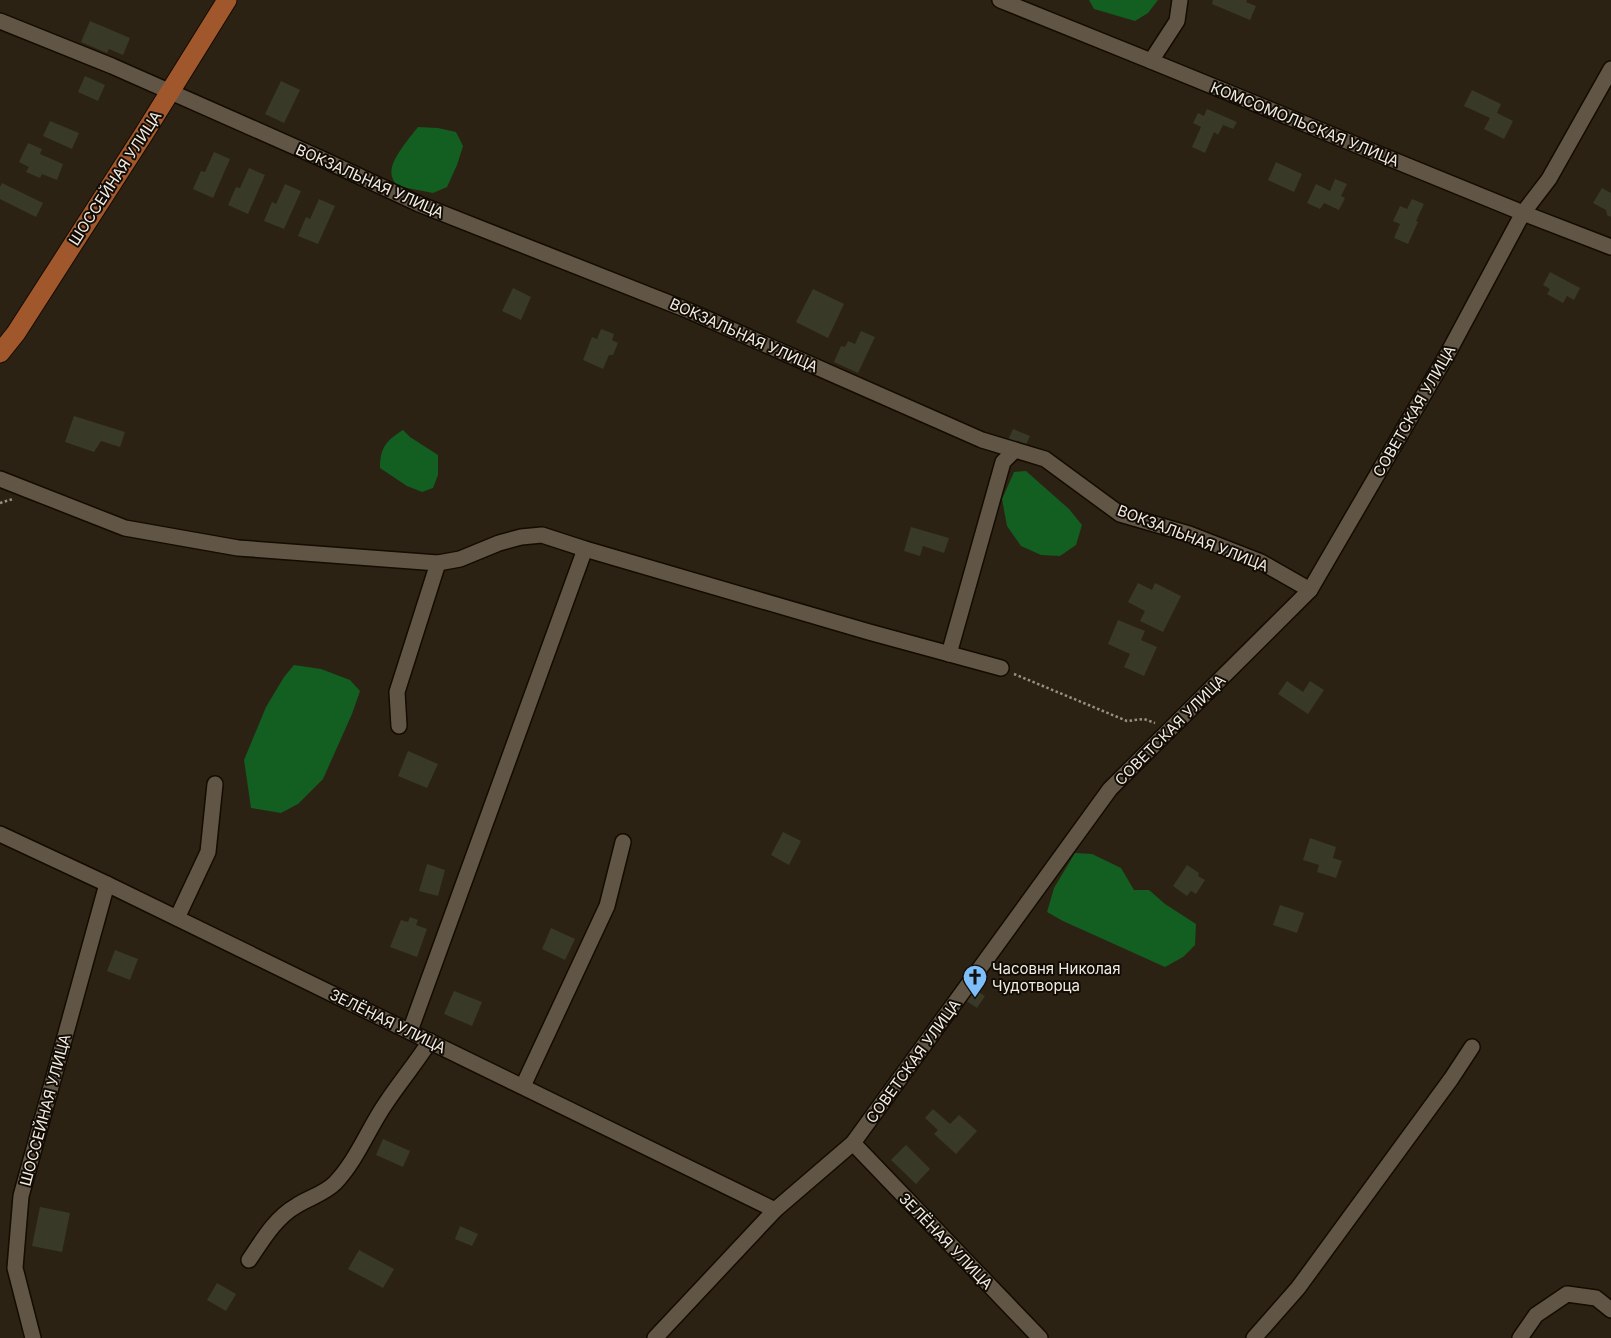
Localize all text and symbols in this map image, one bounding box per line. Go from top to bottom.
street label: КОМСОМОЛЬСКАЯ УЛИЦА [1208,77,1402,171]
street label: ШОССЕЙНАЯ УЛИЦА [64,107,166,249]
street label: ВОКЗАЛЬНАЯ УЛИЦА [293,140,447,222]
street label: ВОКЗАЛЬНАЯ УЛИЦА [667,294,821,376]
street label: СОВЕТСКАЯ УЛИЦА [1369,342,1459,480]
street label: ВОКЗАЛЬНАЯ УЛИЦА [1115,500,1271,576]
street label: СОВЕТСКАЯ УЛИЦА [1111,671,1229,789]
place label: Часовня Николая Чудотворца [992,959,1121,995]
church icon: Часовня Николая Чудотворца [962,964,988,998]
street label: ЗЕЛЁНАЯ УЛИЦА [327,985,449,1057]
street label: СОВЕТСКАЯ УЛИЦА [862,995,964,1127]
street label: ШОССЕЙНАЯ УЛИЦА [16,1032,74,1188]
street label: ЗЕЛЁНАЯ УЛИЦА [895,1189,997,1293]

